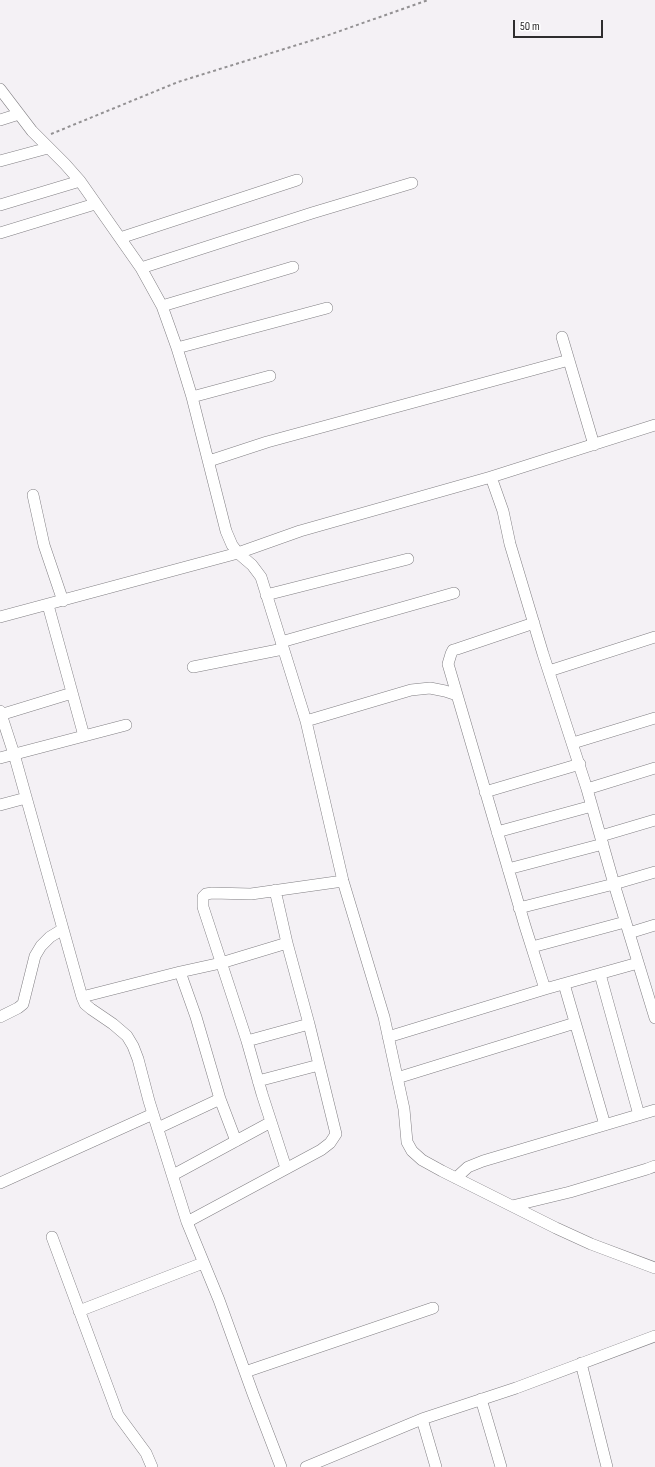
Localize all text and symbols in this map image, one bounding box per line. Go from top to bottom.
scale bar [515,12,605,38]
text: 50 m [520,19,540,34]

